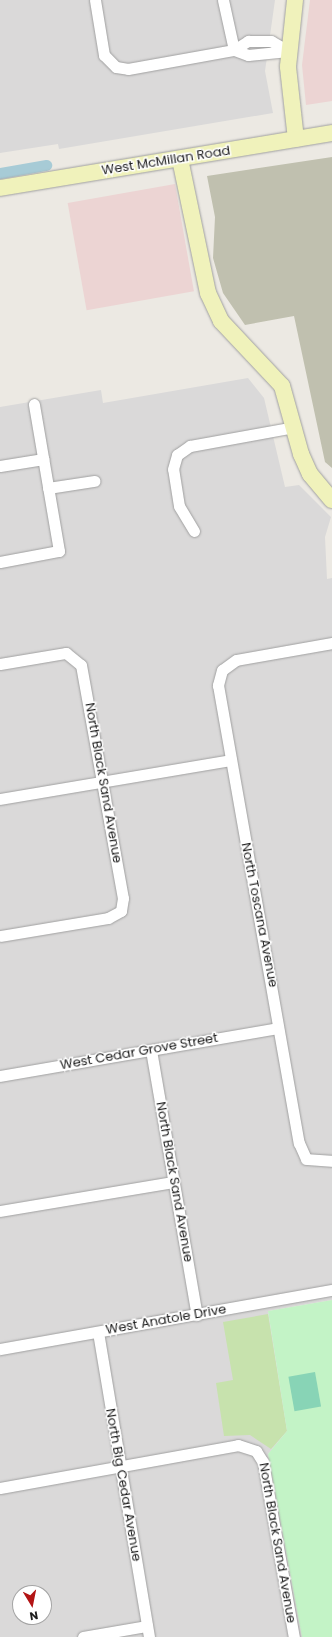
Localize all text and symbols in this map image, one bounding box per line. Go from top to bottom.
street label: West McMillan Road [101,143,231,179]
street label: North Black Sand Avenue [81,702,125,864]
street label: North Toscana Avenue [237,841,281,989]
street label: West Cedar Grove Street [59,1030,219,1074]
street label: North Black Sand Avenue [152,1101,196,1263]
street label: West Anatole Drive [105,1302,227,1338]
street label: North Big Cedar Avenue [102,1407,144,1563]
street label: North Black Sand Avenue [255,1462,299,1624]
north arrow [12,1585,52,1625]
text: N [28,1607,39,1624]

